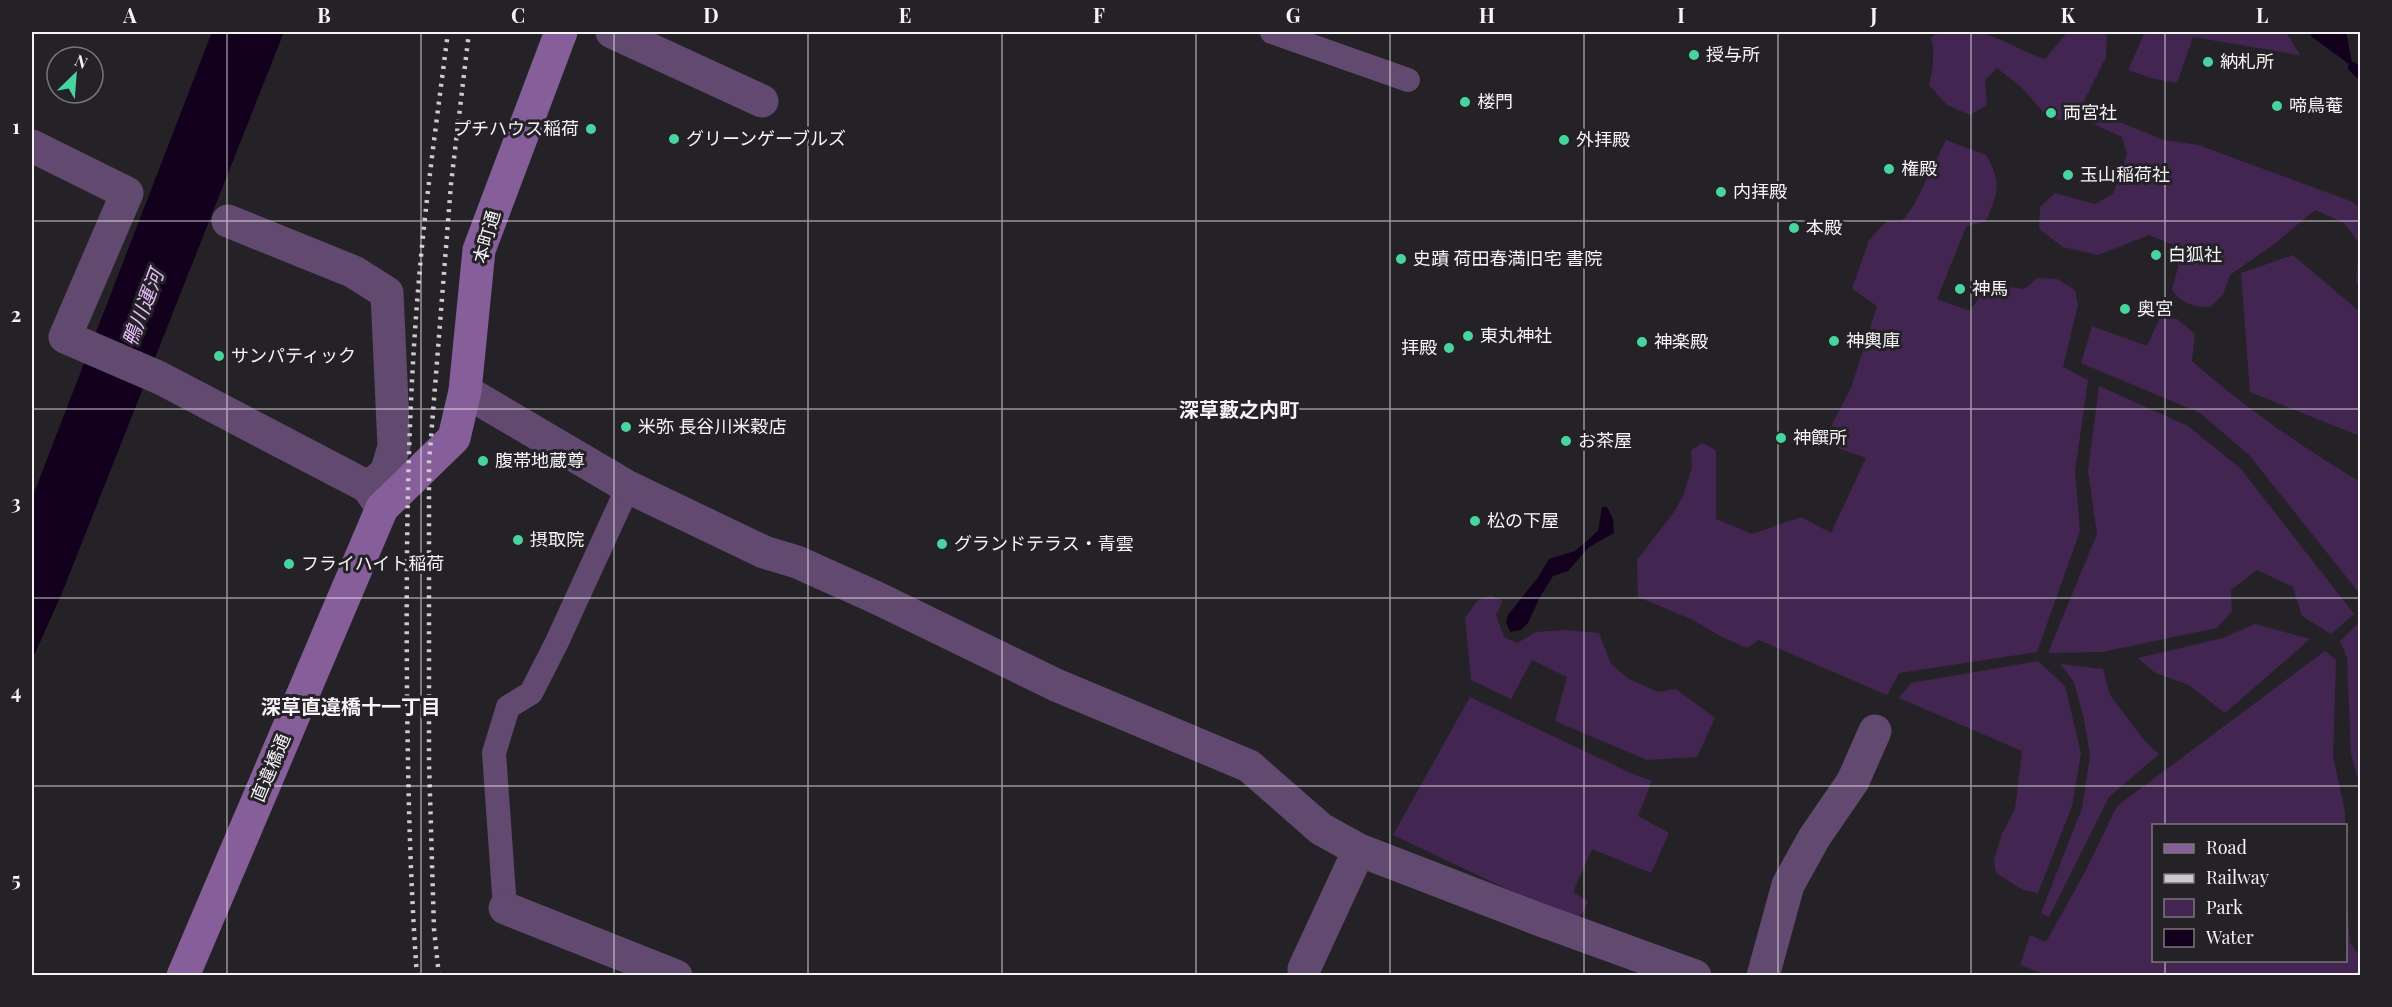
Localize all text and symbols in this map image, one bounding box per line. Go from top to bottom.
text: A [122,1,137,28]
text: B [317,1,331,28]
text: C [511,1,525,28]
text: D [703,1,719,28]
text: E [899,1,911,28]
text: F [1093,1,1105,28]
text: G [1286,1,1301,28]
text: H [1479,1,1495,28]
text: I [1677,1,1685,28]
text: J [1869,1,1878,28]
text: K [2061,1,2076,28]
text: L [2256,1,2268,28]
place label: 授与所 [1706,42,1760,66]
north arrow [45,45,105,105]
marker: 授与所 [1687,48,1701,62]
text: N [72,49,92,73]
place label: 納札所 [2220,49,2274,73]
marker: 納札所 [2201,55,2215,69]
place label: 楼門 [1477,89,1513,113]
place label: 啼鳥菴 [2289,93,2343,117]
marker: 楼門 [1458,95,1472,109]
marker: 啼鳥菴 [2270,99,2284,113]
place label: 両宮社 [2063,100,2117,124]
marker: 両宮社 [2044,106,2058,120]
text: 1 [12,112,20,139]
place label: プチハウス稲荷 [453,116,579,140]
marker: プチハウス稲荷 [584,122,598,136]
place label: グリーンゲーブルズ [686,126,846,150]
place label: 外拝殿 [1576,127,1630,151]
marker: グリーンゲーブルズ [667,132,681,146]
marker: 外拝殿 [1557,133,1571,147]
place label: 権殿 [1901,156,1937,180]
marker: 権殿 [1882,162,1896,176]
place label: 玉山稲荷社 [2080,162,2170,186]
marker: 玉山稲荷社 [2061,168,2075,182]
place label: 内拝殿 [1733,179,1787,203]
marker: 内拝殿 [1714,185,1728,199]
street label: 本町通 [467,207,505,266]
place label: 本殿 [1806,215,1842,239]
marker: 本殿 [1787,221,1801,235]
place label: 白狐社 [2168,242,2222,266]
place label: 史蹟 荷田春満旧宅 書院 [1413,246,1602,270]
marker: 白狐社 [2149,248,2163,262]
marker: 史蹟 荷田春満旧宅 書院 [1394,252,1408,266]
water label: 鴨川運河 [115,262,170,350]
place label: 神馬 [1972,276,2008,300]
marker: 神馬 [1953,282,1967,296]
place label: 奥宮 [2137,296,2173,320]
text: 2 [11,300,21,327]
marker: 奥宮 [2118,302,2132,316]
place label: 東丸神社 [1480,323,1552,347]
place label: 神輿庫 [1846,328,1900,352]
marker: 東丸神社 [1461,329,1475,343]
place label: 神楽殿 [1654,329,1708,353]
marker: 神輿庫 [1827,334,1841,348]
place label: 拝殿 [1401,335,1437,359]
marker: 神楽殿 [1635,335,1649,349]
marker: 拝殿 [1442,341,1456,355]
place label: サンパティック [231,343,356,367]
marker: サンパティック [212,349,226,363]
district label: 深草藪之内町 [1179,395,1299,422]
place label: 米弥 長谷川米穀店 [638,414,786,438]
marker: 米弥 長谷川米穀店 [619,420,633,434]
place label: 神饌所 [1793,425,1847,449]
place label: お茶屋 [1578,428,1632,452]
marker: 神饌所 [1774,431,1788,445]
marker: お茶屋 [1559,434,1573,448]
place label: 腹帯地蔵尊 [495,448,585,472]
marker: 腹帯地蔵尊 [476,454,490,468]
text: 3 [11,488,21,515]
place label: 松の下屋 [1487,508,1559,532]
marker: 松の下屋 [1468,514,1482,528]
place label: 摂取院 [530,527,584,551]
place label: グランドテラス・青雲 [954,531,1134,555]
marker: 摂取院 [511,533,525,547]
marker: グランドテラス・青雲 [935,537,949,551]
place label: フライハイト稲荷 [301,551,444,575]
marker: フライハイト稲荷 [282,557,296,571]
text: 4 [11,677,21,704]
district label: 深草直違橋十一丁目 [261,692,441,719]
street label: 直違橋通 [245,730,295,805]
legend [2152,824,2347,962]
text: Road [2206,835,2247,859]
text: 5 [11,865,21,892]
text: Railway [2206,865,2269,889]
text: Park [2206,895,2243,919]
text: Water [2205,925,2254,949]

